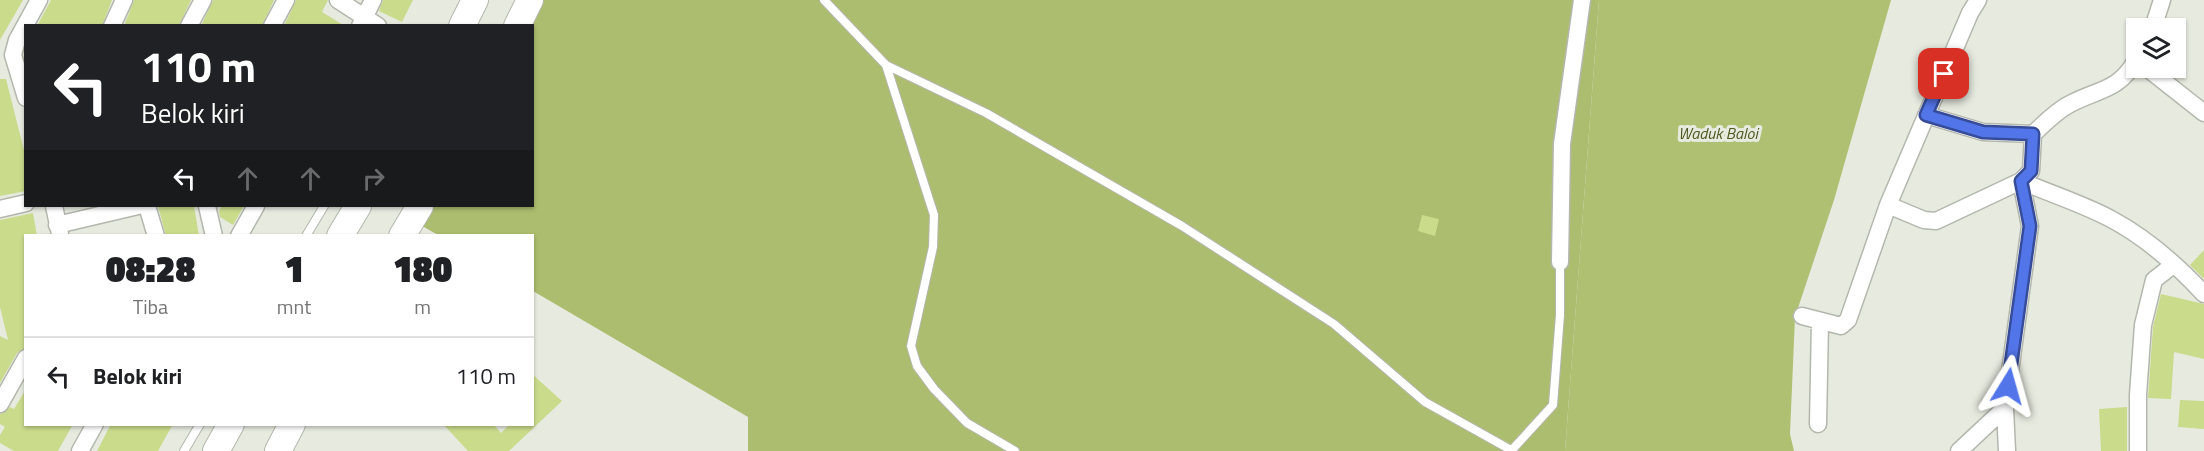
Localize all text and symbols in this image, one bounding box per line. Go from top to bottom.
map controls [2126,18,2186,78]
button: layers [2126,18,2186,78]
text: 110 m [141,34,256,98]
icon: left [42,48,120,126]
pin [1918,48,1969,99]
icon: arrive [1927,57,1960,90]
text: Belok kiri [141,92,245,133]
water label: Waduk Baloi [1678,121,1759,145]
icon: left [168,162,201,195]
icon: ahead [231,162,264,195]
icon: ahead [294,162,327,195]
icon: right [357,162,390,195]
text: 08:28 [106,241,195,296]
text: 1 [284,241,304,296]
text: 180 [393,241,452,296]
text: Tiba [133,291,168,322]
text: mnt [277,291,311,322]
text: m [414,291,431,322]
position arrow [1976,354,2040,418]
text: Belok kiri [93,359,182,393]
text: 110 m [456,359,516,393]
icon: left [42,360,75,393]

